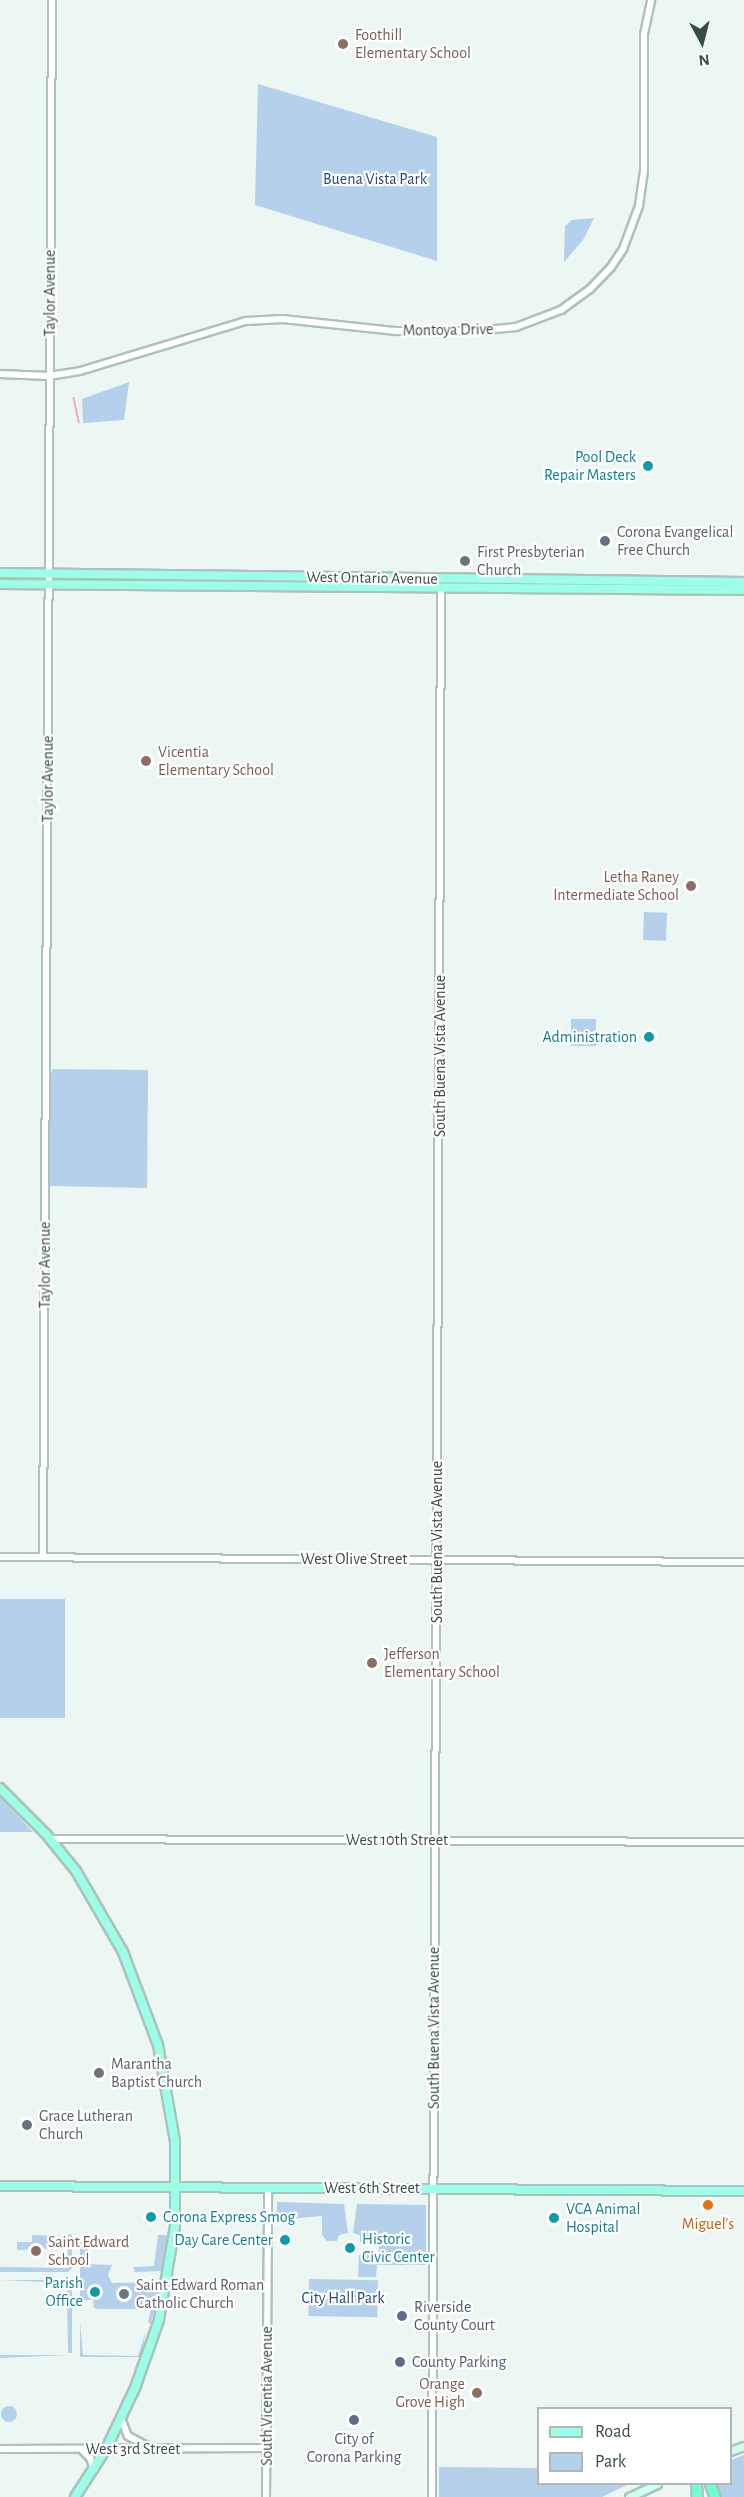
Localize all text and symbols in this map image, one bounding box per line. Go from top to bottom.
north arrow [672,12,732,72]
place label: Foothill Elementary School [355,25,471,63]
marker: Foothill Elementary School [336,37,350,51]
text: N [698,51,711,68]
park label: Buena Vista Park [323,169,427,189]
street label: Taylor Avenue [40,250,60,336]
street label: Montoya Drive [403,320,493,340]
place label: Pool Deck Repair Masters [544,447,636,485]
marker: Pool Deck Repair Masters [641,459,655,473]
place label: Corona Evangelical Free Church [617,522,733,560]
marker: Corona Evangelical Free Church [598,534,612,548]
place label: First Presbyterian Church [477,542,585,580]
marker: First Presbyterian Church [458,554,472,568]
street label: West Ontario Avenue [306,567,438,589]
street label: Taylor Avenue [38,736,58,822]
place label: Vicentia Elementary School [158,742,274,780]
marker: Vicentia Elementary School [139,754,153,768]
place label: Letha Raney Intermediate School [553,867,679,905]
marker: Letha Raney Intermediate School [684,879,698,893]
street label: South Buena Vista Avenue [430,975,450,1137]
place label: Administration [543,1027,637,1047]
marker: Administration [642,1030,656,1044]
street label: Taylor Avenue [35,1222,55,1308]
street label: South Buena Vista Avenue [427,1461,447,1623]
street label: West Olive Street [301,1549,407,1569]
place label: Jefferson Elementary School [384,1644,500,1682]
marker: Jefferson Elementary School [365,1656,379,1670]
street label: West 10th Street [346,1830,448,1850]
street label: South Buena Vista Avenue [424,1947,444,2109]
place label: Marantha Baptist Church [111,2054,202,2092]
marker: Marantha Baptist Church [92,2066,106,2080]
place label: Grace Lutheran Church [39,2106,133,2144]
marker: Grace Lutheran Church [20,2118,34,2132]
street label: West 6th Street [324,2178,420,2198]
marker: Miguel's [701,2198,715,2212]
place label: VCA Animal Hospital [566,2199,640,2237]
place label: Corona Express Smog [163,2207,295,2227]
marker: Corona Express Smog [144,2210,158,2224]
marker: VCA Animal Hospital [547,2211,561,2225]
place label: Miguel's [682,2214,734,2234]
place label: Historic Civic Center [362,2229,435,2267]
place label: Day Care Center [174,2230,273,2250]
place label: Saint Edward School [48,2232,129,2270]
marker: Day Care Center [278,2233,292,2247]
marker: Historic Civic Center [343,2241,357,2255]
marker: Saint Edward School [29,2244,43,2258]
place label: Parish Office [45,2273,83,2311]
place label: Saint Edward Roman Catholic Church [136,2275,264,2313]
marker: Parish Office [88,2285,102,2299]
marker: Saint Edward Roman Catholic Church [117,2287,131,2301]
park label: City Hall Park [302,2288,384,2308]
place label: Riverside County Court [414,2297,495,2335]
marker: Riverside County Court [395,2309,409,2323]
street label: South Vicentia Avenue [257,2326,277,2466]
place label: County Parking [412,2352,506,2372]
marker: County Parking [393,2355,407,2369]
place label: Orange Grove High [395,2374,465,2412]
marker: Orange Grove High [470,2386,484,2400]
legend [537,2407,732,2485]
marker: City of Corona Parking [347,2413,361,2427]
text: Road [595,2423,631,2441]
place label: City of Corona Parking [307,2429,401,2467]
street label: West 3rd Street [86,2439,180,2459]
text: Park [595,2453,626,2471]

